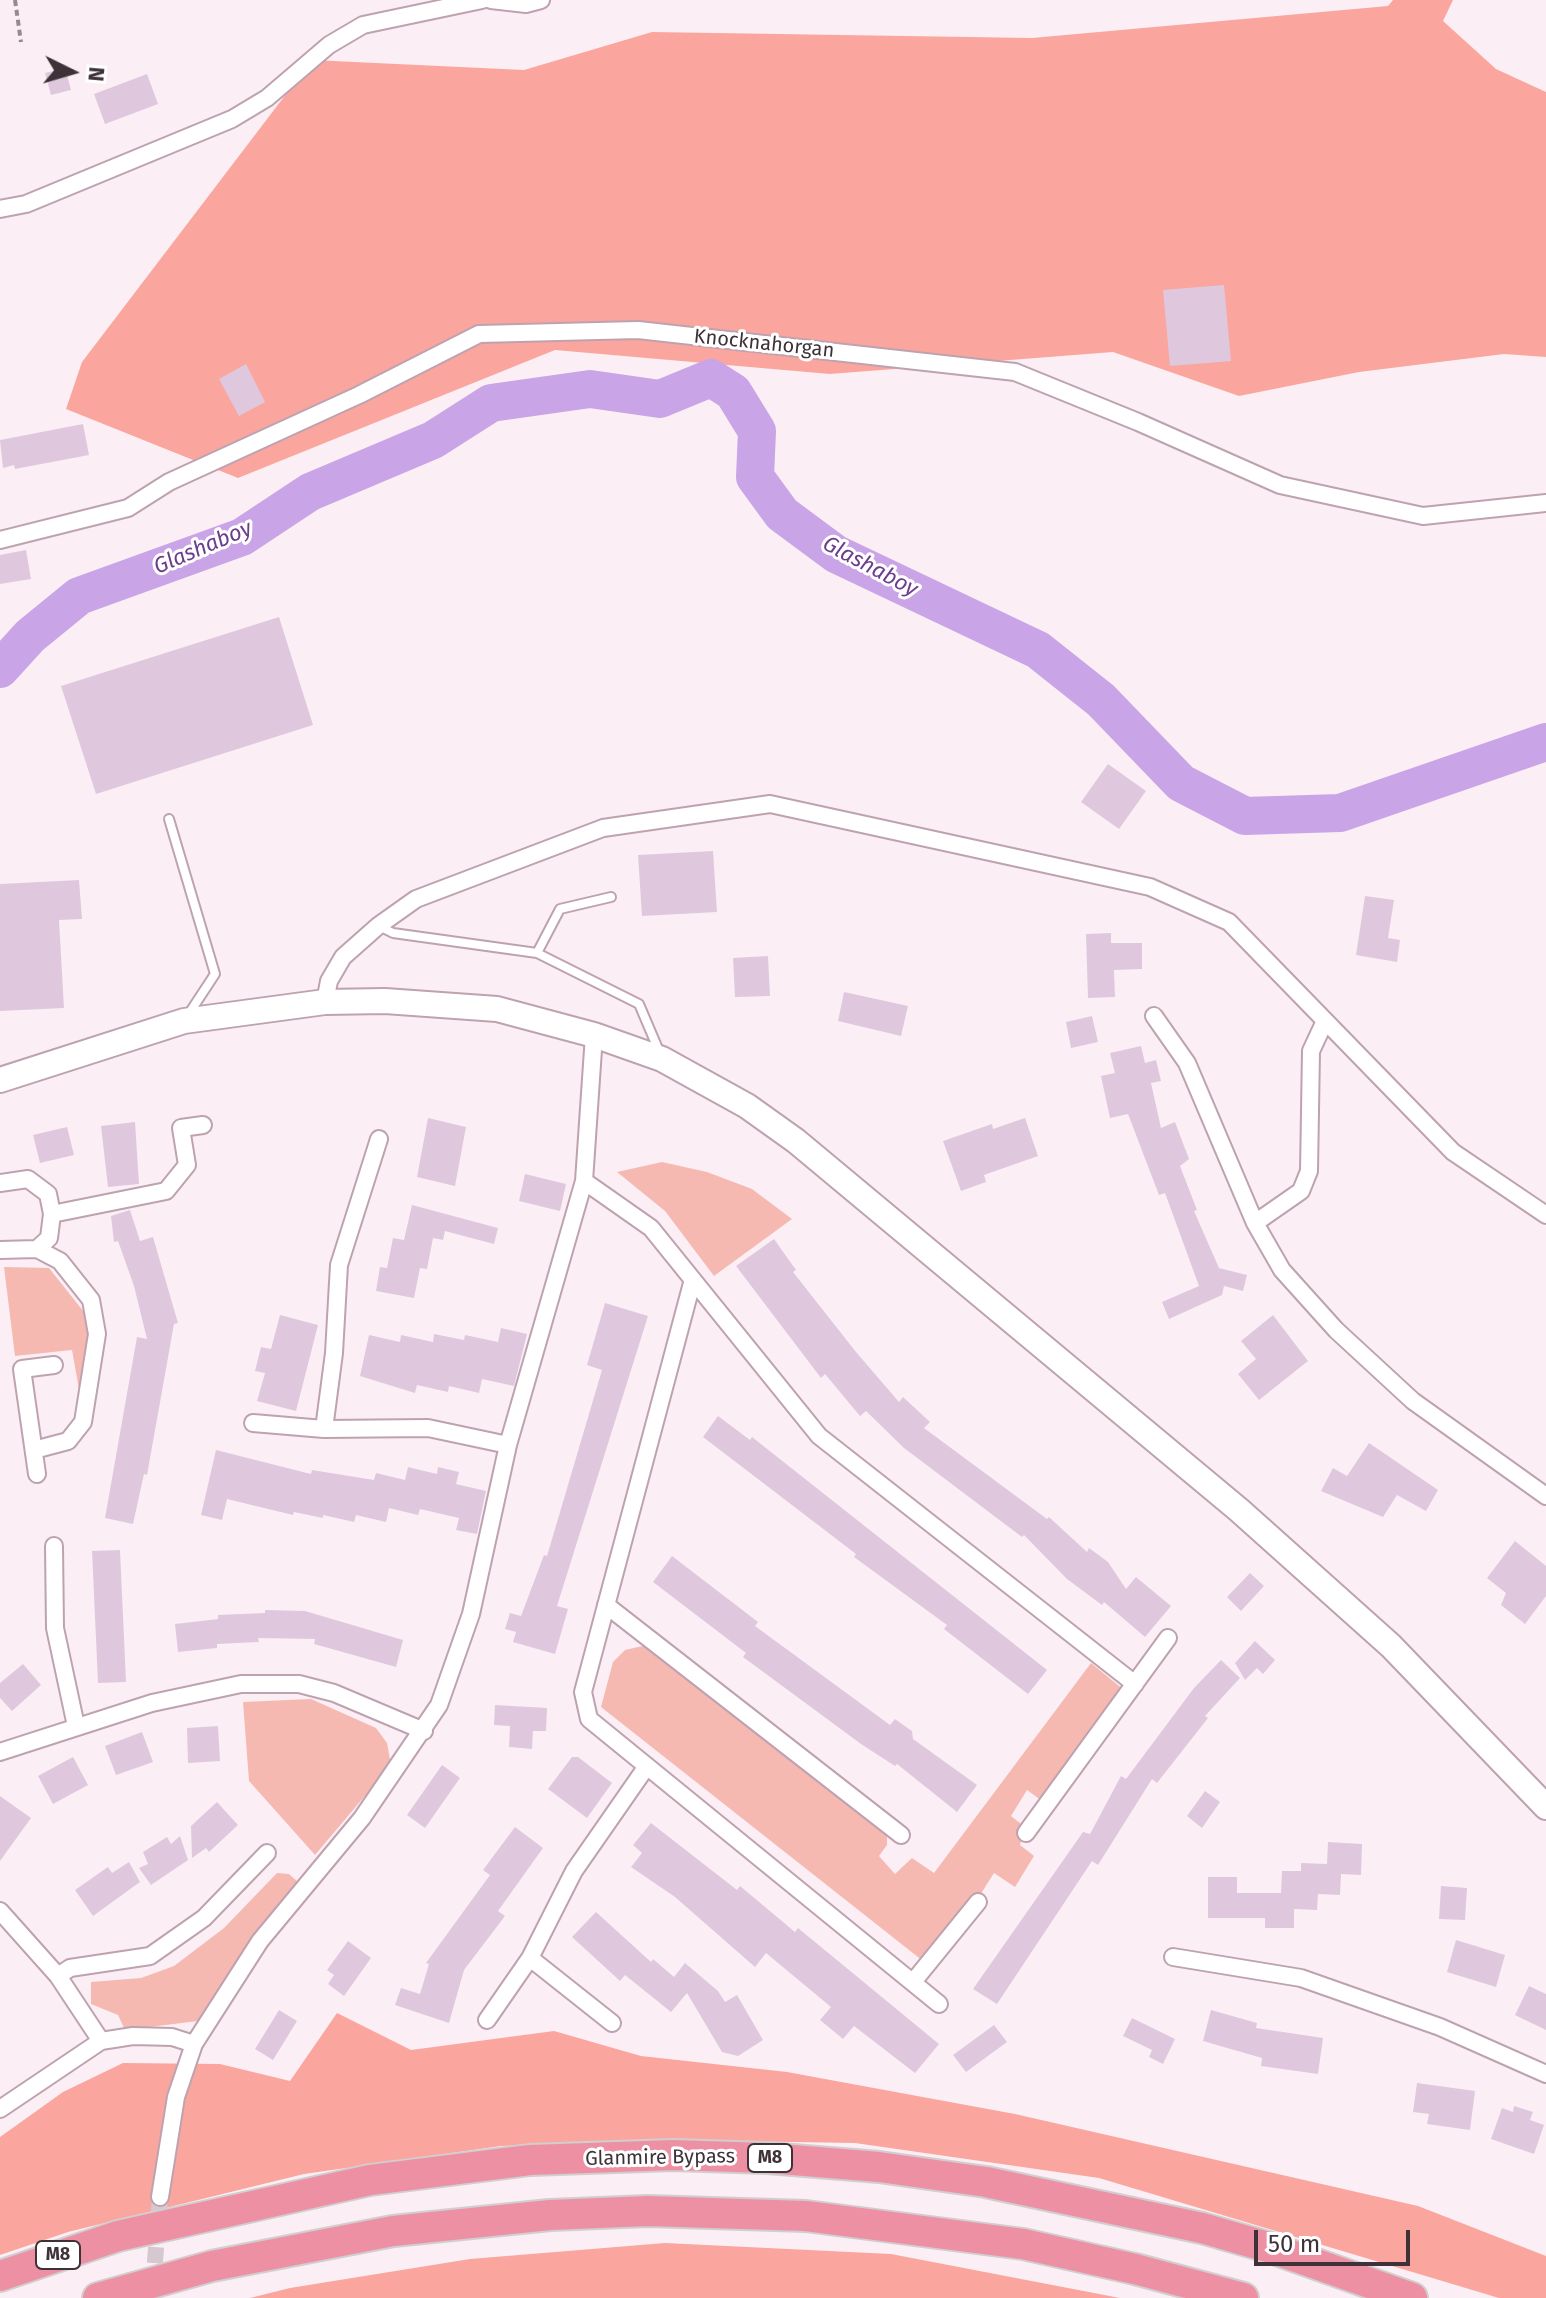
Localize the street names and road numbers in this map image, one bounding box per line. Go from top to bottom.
street label: Knocknahorgan [693,325,835,363]
road number: M8 [748,2144,792,2172]
street label: Glanmire Bypass [585,2145,735,2171]
road number: M8 [36,2241,80,2269]

